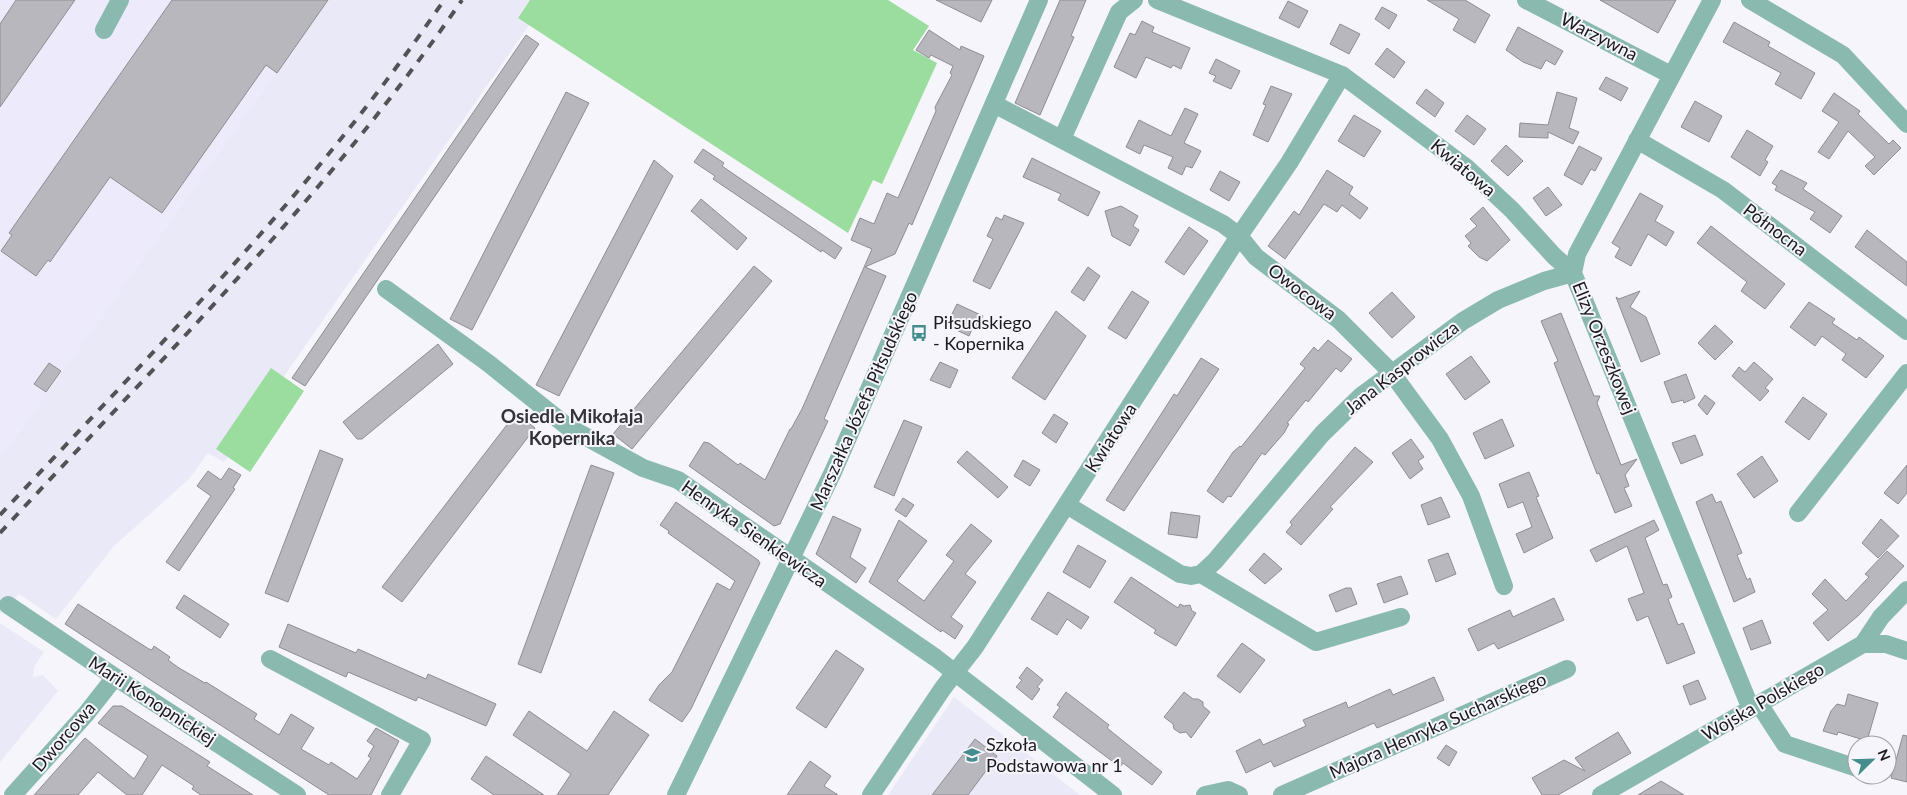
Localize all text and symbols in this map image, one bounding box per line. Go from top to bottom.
street label: Warzywna [1557,7,1642,65]
street label: Kwiatowa [1427,134,1501,201]
street label: Północna [1739,198,1812,260]
street label: Owocowa [1264,258,1341,324]
street label: Elizy Orzeszkowej [1568,278,1642,417]
street label: Marszałka Józefa Piłsudskiego [805,288,921,514]
place label: Piłsudskiego - Kopernika [933,311,1032,354]
street label: Jana Kasprowicza [1340,316,1463,419]
bus stop icon: Piłsudskiego - Kopernika [909,323,929,343]
street label: Kwiatowa [1080,399,1141,476]
district label: Osiedle Mikołaja Kopernika [501,404,643,449]
street label: Henryka Sienkiewicza [678,475,831,592]
street label: Marii Konopnickiej [85,651,220,749]
street label: Wojska Polskiego [1697,657,1828,745]
street label: Majora Henryka Sucharskiego [1326,667,1550,783]
street label: Dworcowa [27,697,100,776]
place label: Szkoła Podstawowa nr 1 [986,733,1123,776]
north arrow [1847,735,1897,785]
school or university icon: Szkoła Podstawowa nr 1 [962,745,982,765]
text: N [1874,746,1894,763]

